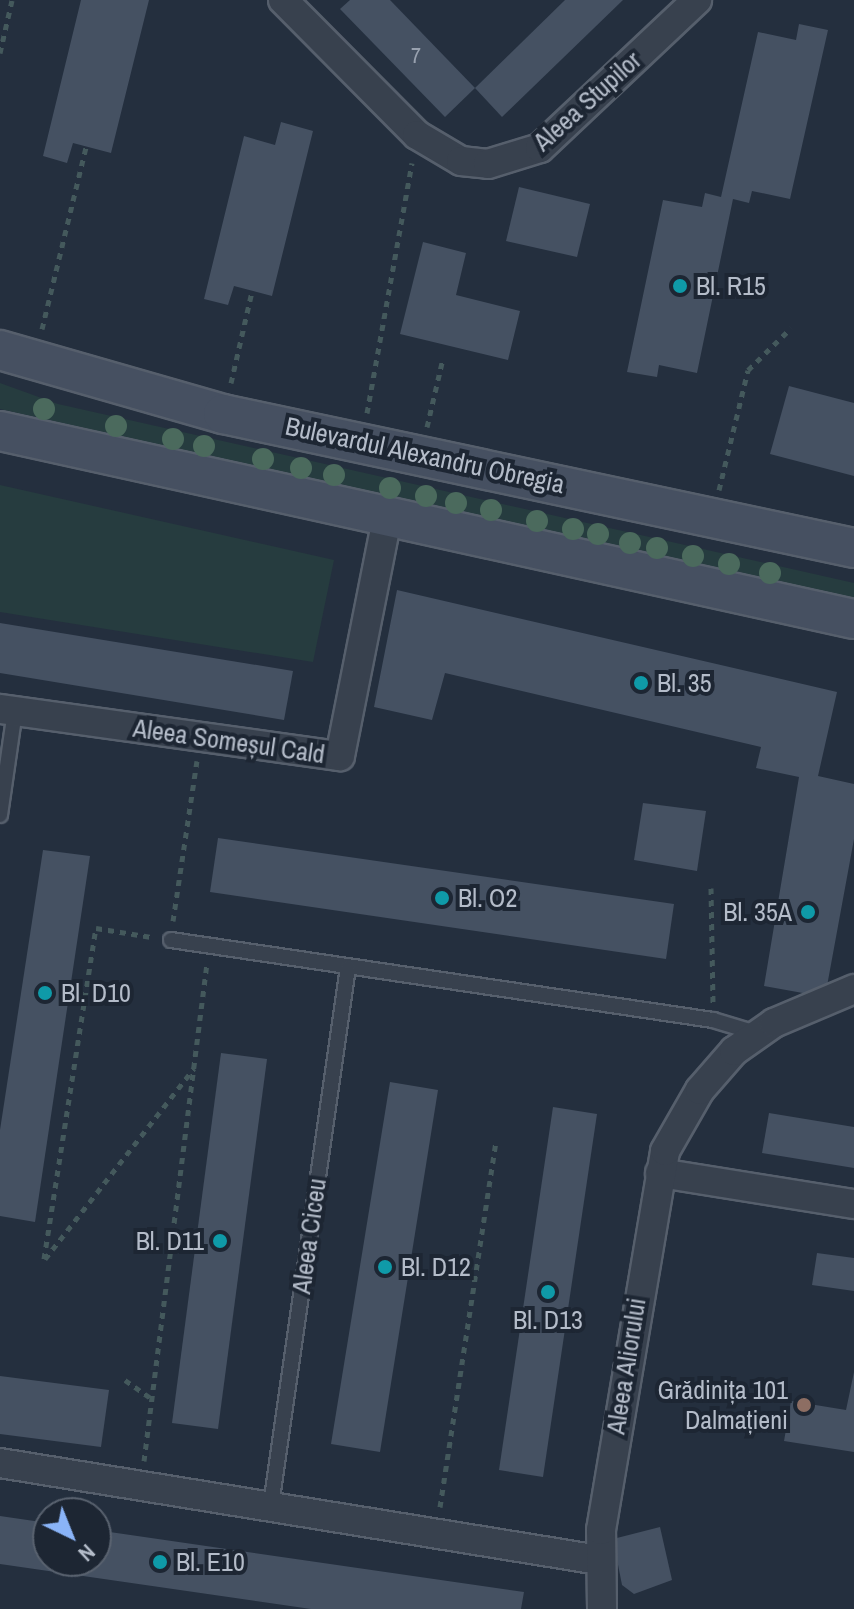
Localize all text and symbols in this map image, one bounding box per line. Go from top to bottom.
house number: 7 [411,43,421,69]
street label: Aleea Stupilor [527,45,647,157]
place label: Bl. R15 [696,270,766,302]
marker: Bl. R15 [671,277,689,295]
street label: Bulevardul Alexandru Obregia [282,410,568,500]
place label: Bl. 35 [657,667,712,699]
marker: Bl. 35 [632,674,650,692]
street label: Aleea Someșul Cald [131,712,327,770]
place label: Bl. O2 [458,882,517,914]
marker: Bl. O2 [433,889,451,907]
place label: Bl. 35A [723,896,792,928]
marker: Bl. 35A [799,903,817,921]
place label: Bl. D10 [61,977,131,1009]
marker: Bl. D10 [36,984,54,1002]
street label: Aleea Ciceu [285,1176,333,1296]
place label: Bl. D11 [136,1225,204,1257]
marker: Bl. D11 [211,1232,229,1250]
place label: Bl. D12 [401,1251,471,1283]
marker: Bl. D12 [376,1258,394,1276]
marker: Bl. D13 [539,1283,557,1301]
street label: Aleea Aliorului [600,1295,652,1437]
place label: Bl. D13 [513,1304,583,1336]
place label: Grădinița 101 Dalmațieni [658,1374,788,1436]
marker: Grădinița 101 Dalmațieni [795,1396,813,1414]
north arrow [32,1497,112,1577]
text: N [72,1538,102,1569]
place label: Bl. E10 [176,1546,245,1578]
marker: Bl. E10 [151,1553,169,1571]

